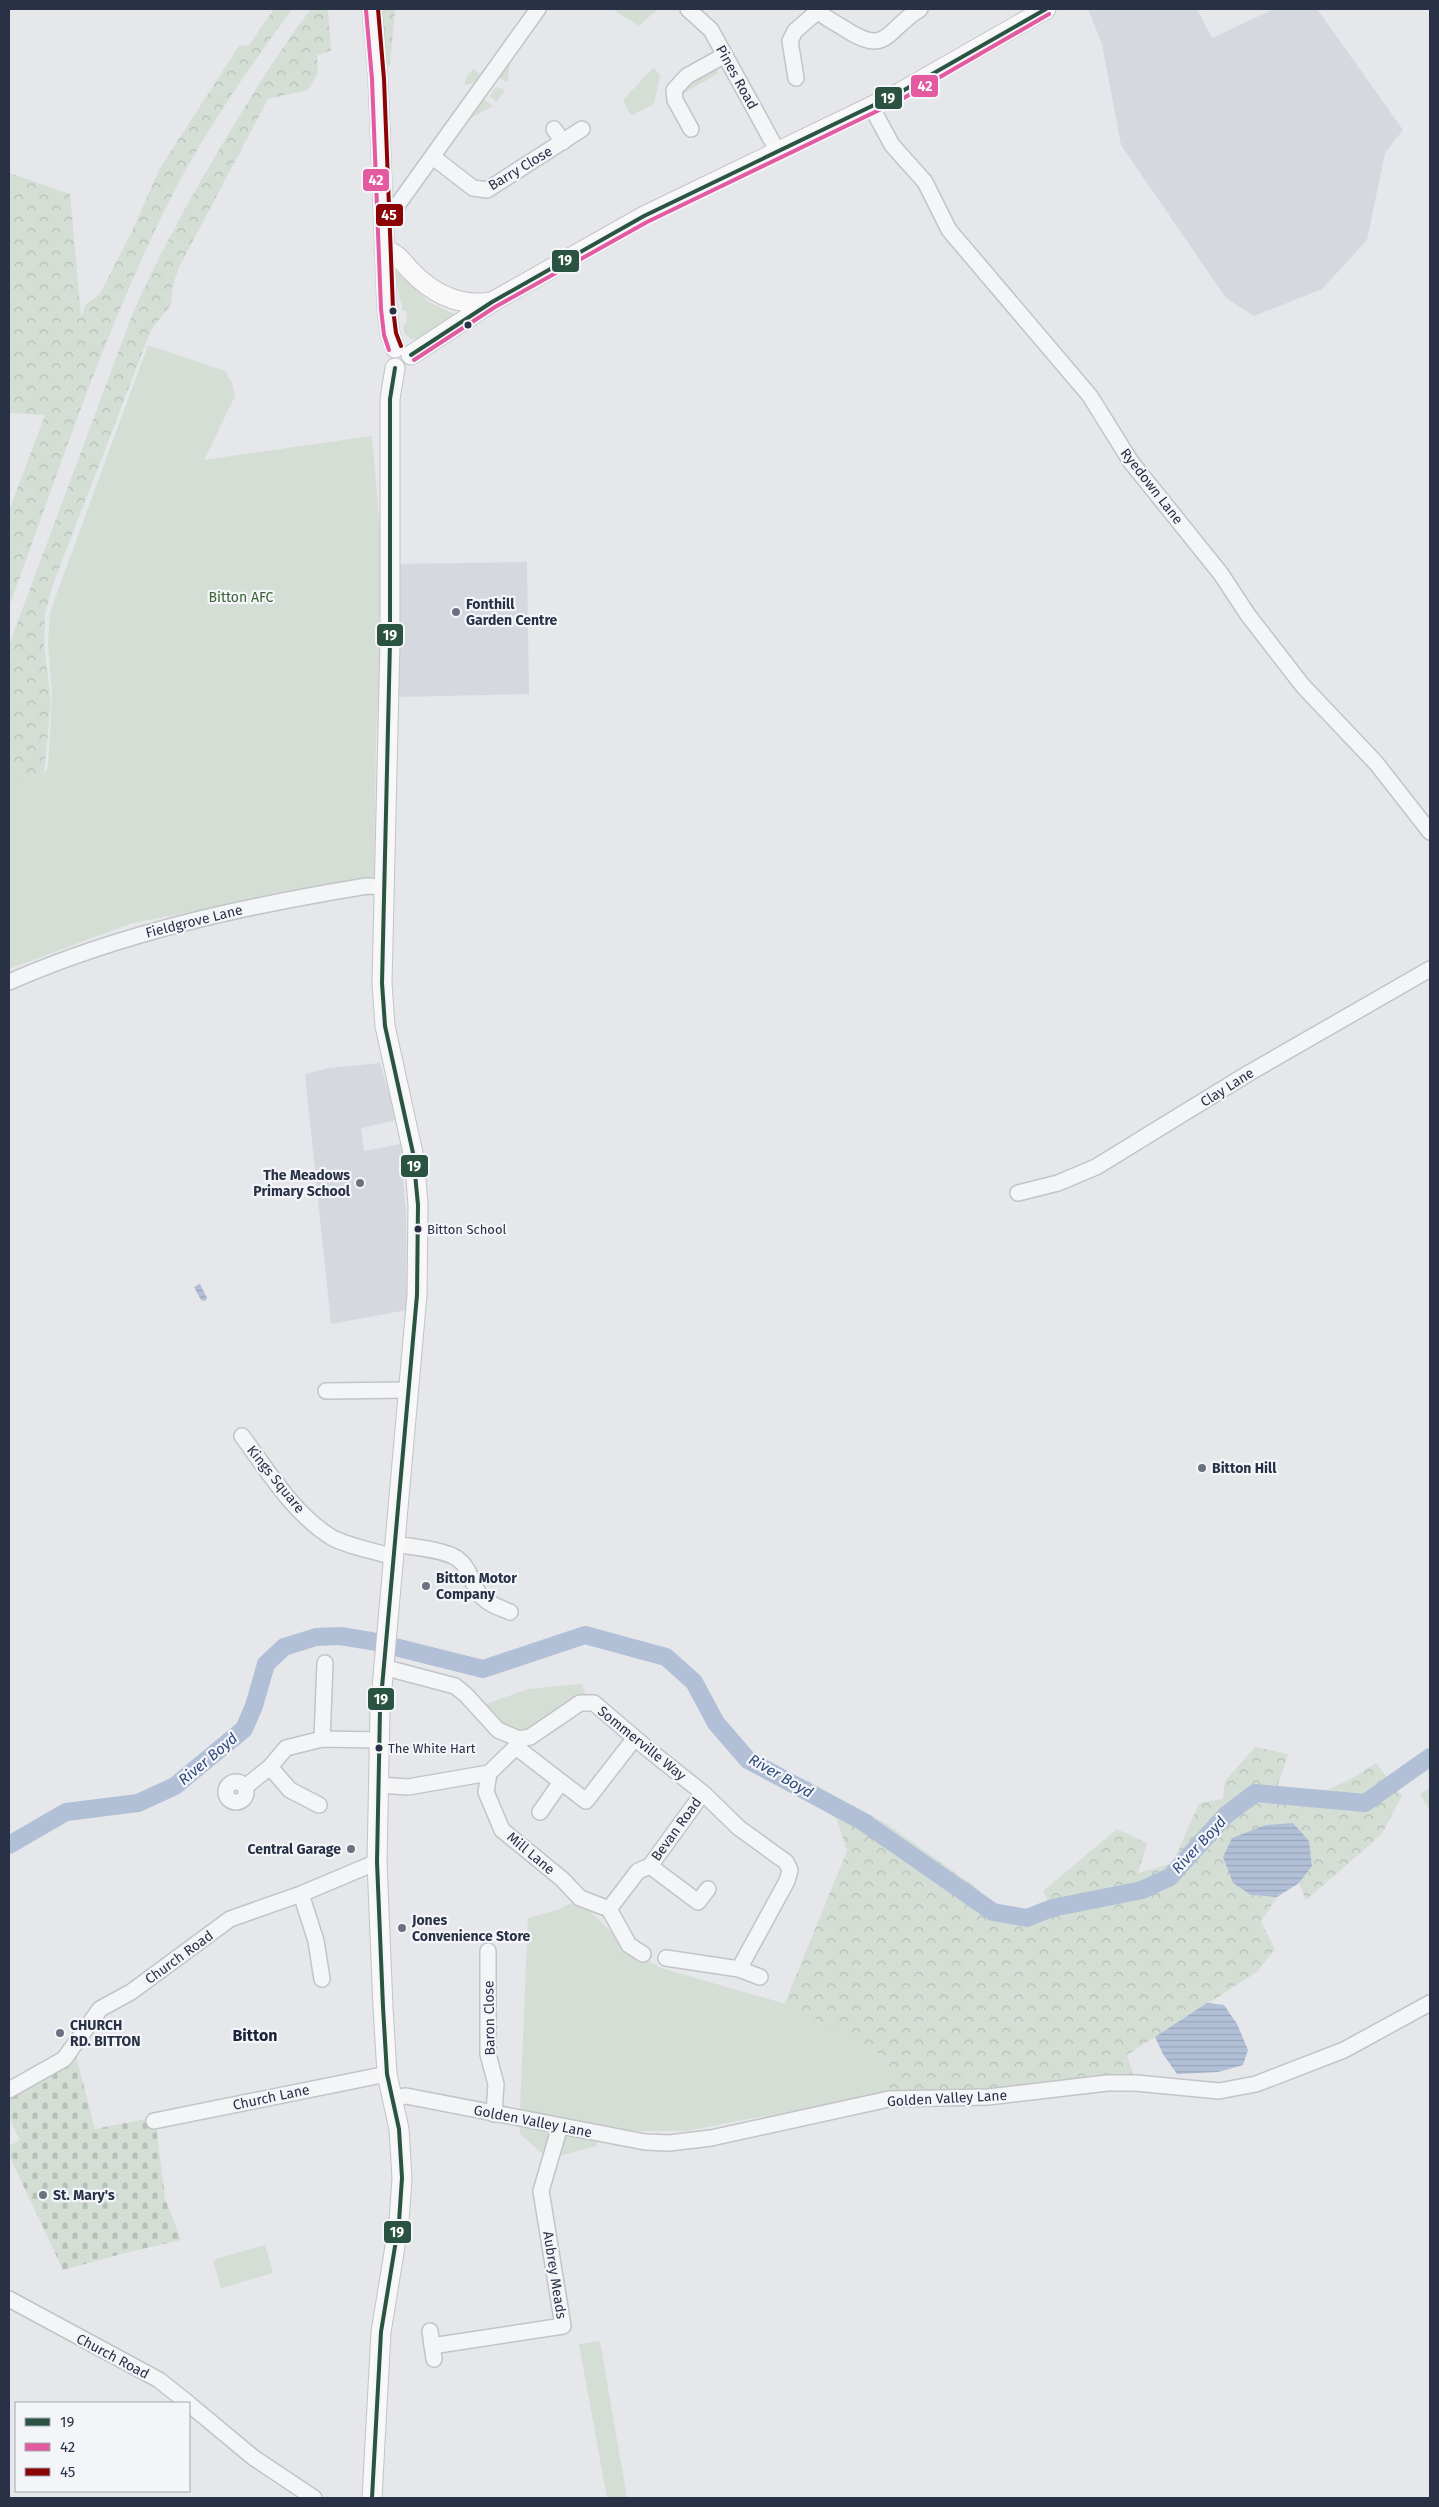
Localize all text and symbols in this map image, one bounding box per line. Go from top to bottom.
street label: Pines Road [712,42,761,112]
line badge: 42 [910,74,939,98]
text: 42 [918,78,932,95]
line badge: 19 [874,86,903,110]
text: 19 [881,90,895,107]
street label: Barry Close [485,143,555,194]
line badge: 42 [362,168,390,192]
text: 42 [369,172,383,189]
line badge: 45 [375,203,404,227]
text: 45 [381,207,397,224]
line badge: 19 [551,249,580,273]
text: 19 [558,252,572,269]
unlabelled marker [388,306,398,316]
unlabelled marker [463,320,473,330]
street label: Ryedown Lane [1117,445,1187,528]
park label: Bitton AFC [209,589,274,606]
place label: Fonthill Garden Centre [466,596,558,629]
marker: Fonthill Garden Centre [450,606,462,618]
line badge: 19 [376,623,404,647]
text: 19 [383,627,397,644]
street label: Fieldgrove Lane [144,901,244,942]
street label: Clay Lane [1197,1064,1257,1111]
line badge: 19 [400,1154,429,1178]
text: 19 [407,1158,421,1175]
place label: The Meadows Primary School [253,1167,351,1200]
marker: The Meadows Primary School [354,1177,366,1189]
place label: Bitton School [427,1222,507,1237]
marker: Bitton School [413,1224,423,1234]
street label: Kings Square [243,1442,308,1517]
place label: Bitton Hill [1212,1460,1277,1477]
marker: Bitton Hill [1196,1462,1208,1474]
place label: Bitton Motor Company [436,1570,517,1603]
marker: Bitton Motor Company [420,1580,432,1592]
line badge: 19 [367,1687,395,1711]
text: 19 [374,1691,388,1708]
street label: Sommerville Way [594,1703,689,1784]
water label: River Boyd [175,1729,241,1789]
place label: The White Hart [388,1741,476,1756]
marker: The White Hart [374,1743,384,1753]
water label: River Boyd [746,1750,817,1802]
street label: Bevan Road [648,1794,705,1864]
water label: River Boyd [1168,1813,1230,1877]
street label: Mill Lane [503,1829,558,1878]
place label: Central Garage [247,1841,341,1858]
marker: Central Garage [345,1843,357,1855]
place label: Jones Convenience Store [411,1912,531,1945]
marker: Jones Convenience Store [396,1922,408,1934]
street label: Church Road [142,1927,217,1988]
street label: Baron Close [480,1980,499,2056]
place label: CHURCH RD. BITTON [70,2017,140,2050]
district label: Bitton [232,2026,278,2045]
marker: CHURCH RD. BITTON [54,2027,66,2039]
street label: Church Lane [231,2081,311,2114]
street label: Golden Valley Lane [887,2087,1008,2110]
street label: Golden Valley Lane [472,2102,594,2141]
place label: St. Mary's [53,2187,115,2204]
marker: St. Mary's [37,2189,49,2201]
line badge: 19 [383,2220,412,2244]
text: 19 [390,2224,404,2241]
street label: Aubrey Meads [539,2230,570,2321]
street label: Church Road [73,2330,152,2383]
legend [15,2402,190,2492]
text: 19 [60,2413,74,2431]
text: 42 [60,2438,75,2456]
text: 45 [60,2463,75,2481]

